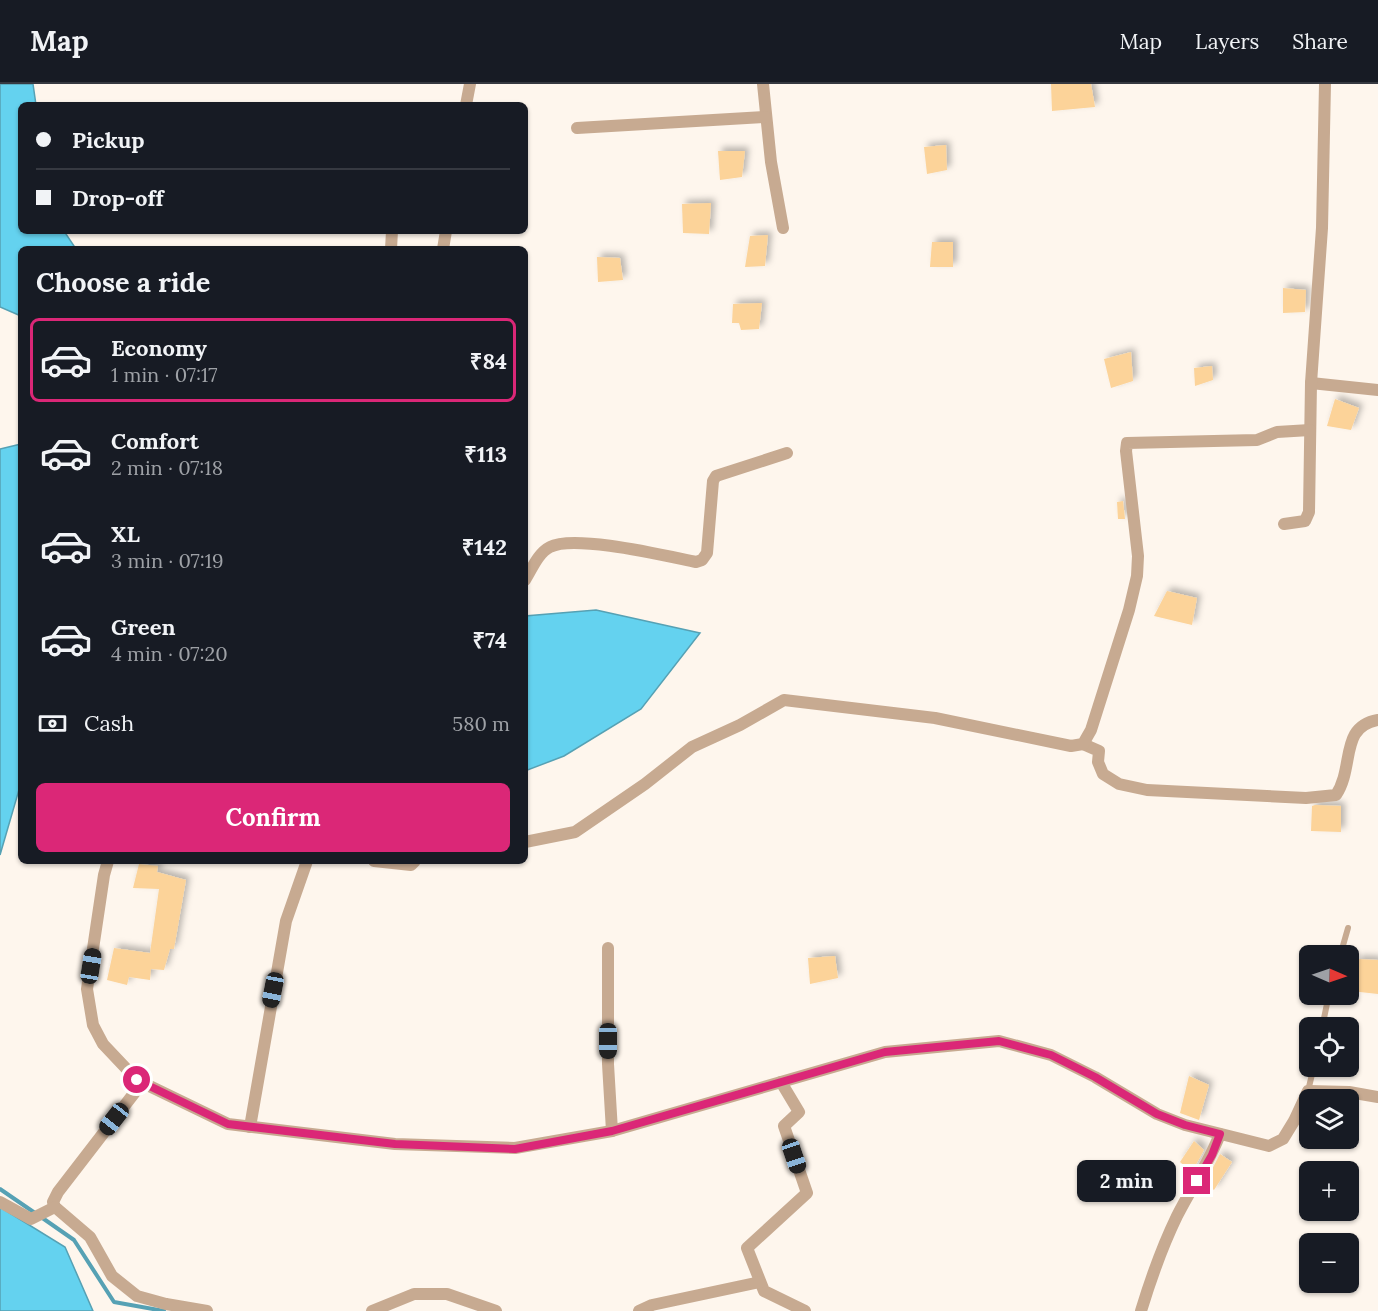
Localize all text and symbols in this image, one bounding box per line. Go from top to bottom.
text: Map [30,23,89,59]
text: Map [1119,28,1162,55]
text: Layers [1195,28,1259,55]
text: Share [1292,28,1348,55]
text: Pickup [72,126,145,154]
text: Drop-off [72,184,164,212]
text: Choose a ride [36,265,210,299]
icon: car [39,333,93,387]
text: Economy [111,334,207,362]
text: ₹84 [470,347,507,375]
text: 1 min · 07:17 [111,362,217,387]
icon: car [39,426,93,480]
text: Comfort [111,427,199,455]
text: ₹113 [464,440,507,468]
text: 2 min · 07:18 [111,455,223,480]
icon: car [39,519,93,573]
text: XL [111,520,140,548]
text: ₹142 [462,533,507,561]
text: 3 min · 07:19 [111,548,224,573]
icon: car [39,612,93,666]
text: Green [111,613,176,641]
text: ₹74 [472,626,507,654]
text: 4 min · 07:20 [111,641,228,666]
icon: cash [36,707,69,740]
text: Cash [84,709,134,737]
text: 580 m [452,711,510,736]
button: Confirm [36,783,510,852]
north arrow [1299,945,1359,1005]
map controls [1299,945,1359,1293]
car [79,947,103,985]
car [261,971,285,1009]
button: locate [1299,1017,1359,1077]
car [599,1023,617,1059]
route start [123,1066,150,1093]
button: layers [1299,1089,1359,1149]
car [96,1099,132,1139]
car [780,1136,808,1176]
callout: 2 min [1077,1160,1176,1202]
button: + [1299,1161,1359,1221]
route end [1183,1167,1210,1194]
text: 2 min [1100,1168,1153,1193]
button: − [1299,1233,1359,1293]

